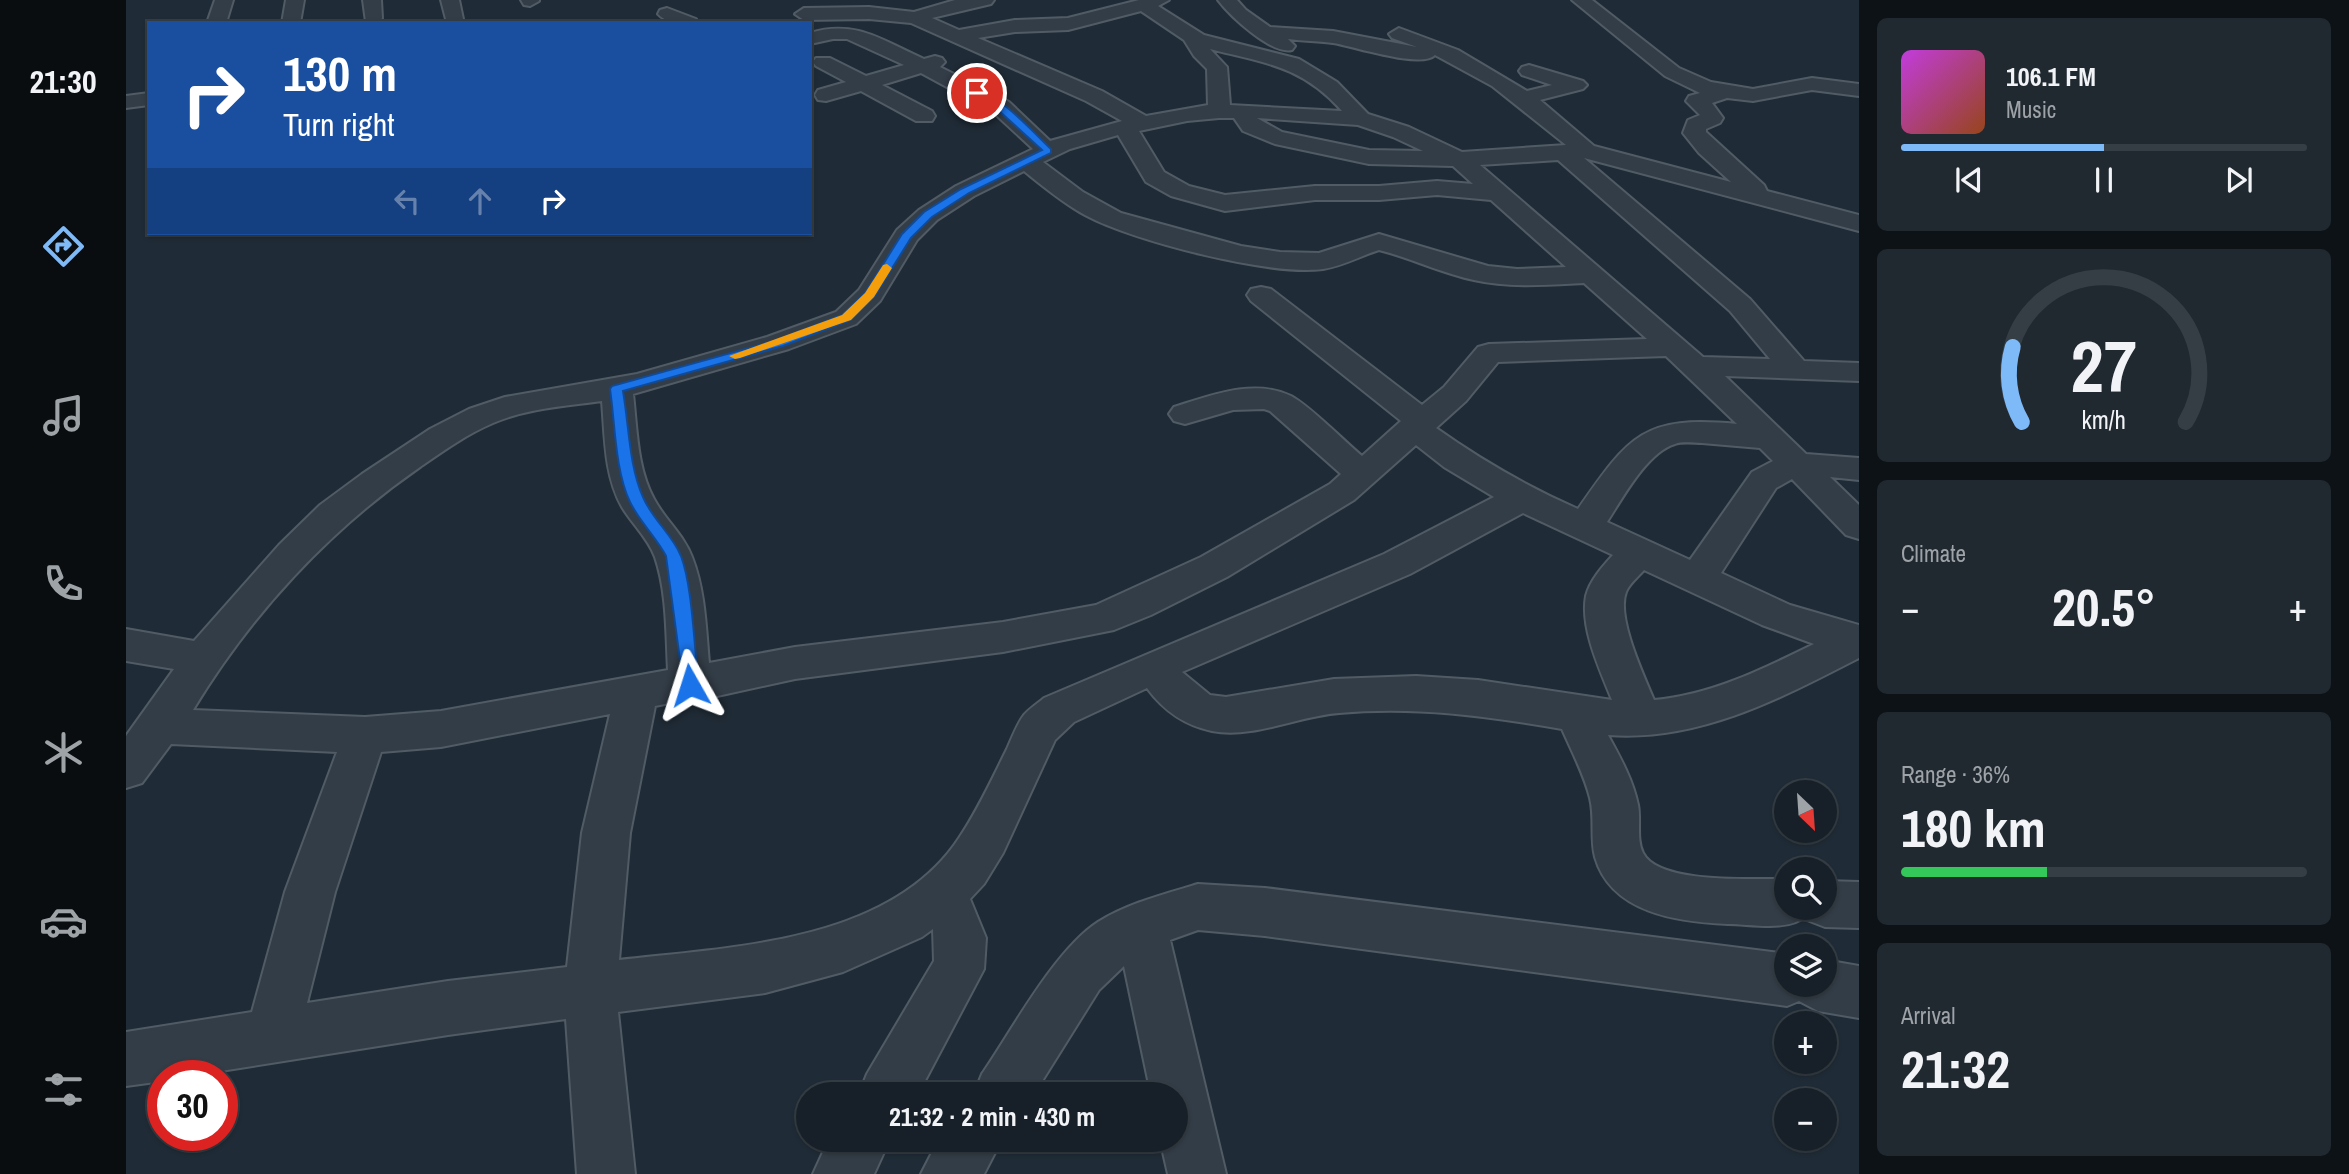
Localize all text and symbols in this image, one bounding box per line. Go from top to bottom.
text: 130 m [283,40,397,106]
icon: right [168,49,259,140]
text: 106.1 FM [2006,59,2096,94]
text: 21:30 [29,60,97,103]
pin [947,63,1007,123]
icon: arrive [958,74,996,112]
text: Music [2006,94,2056,125]
text: Turn right [283,103,395,146]
icon: previous [1950,161,1988,199]
icon: pause [2085,161,2123,199]
icon: next [2220,161,2258,199]
icon: left [388,182,426,220]
icon: ahead [461,182,499,220]
icon: right [534,182,572,220]
icon: directions [39,222,88,271]
text: 27 [2071,317,2137,415]
icon: music [39,391,88,440]
text: km/h [2082,403,2126,437]
text: Climate [1901,538,1966,569]
icon: phone [39,559,88,608]
text: 20.5° [2052,572,2156,642]
text: − [1901,582,1919,633]
text: + [2289,582,2307,633]
position arrow [653,648,727,722]
icon: climate [39,728,88,777]
text: Range · 36% [1901,759,2010,790]
north arrow [1774,780,1838,844]
map controls [1774,780,1837,1151]
text: 180 km [1901,793,2046,863]
button: search [1774,857,1837,920]
icon: car [39,897,88,946]
button: layers [1774,934,1837,997]
text: Arrival [1901,1000,1956,1031]
button: + [1774,1011,1837,1074]
text: 21:32 [1901,1034,2010,1104]
speed limit sign: 30 [147,1060,238,1151]
icon: filters [39,1065,88,1114]
button: − [1774,1088,1837,1151]
text: 21:32 · 2 min · 430 m [889,1099,1095,1134]

